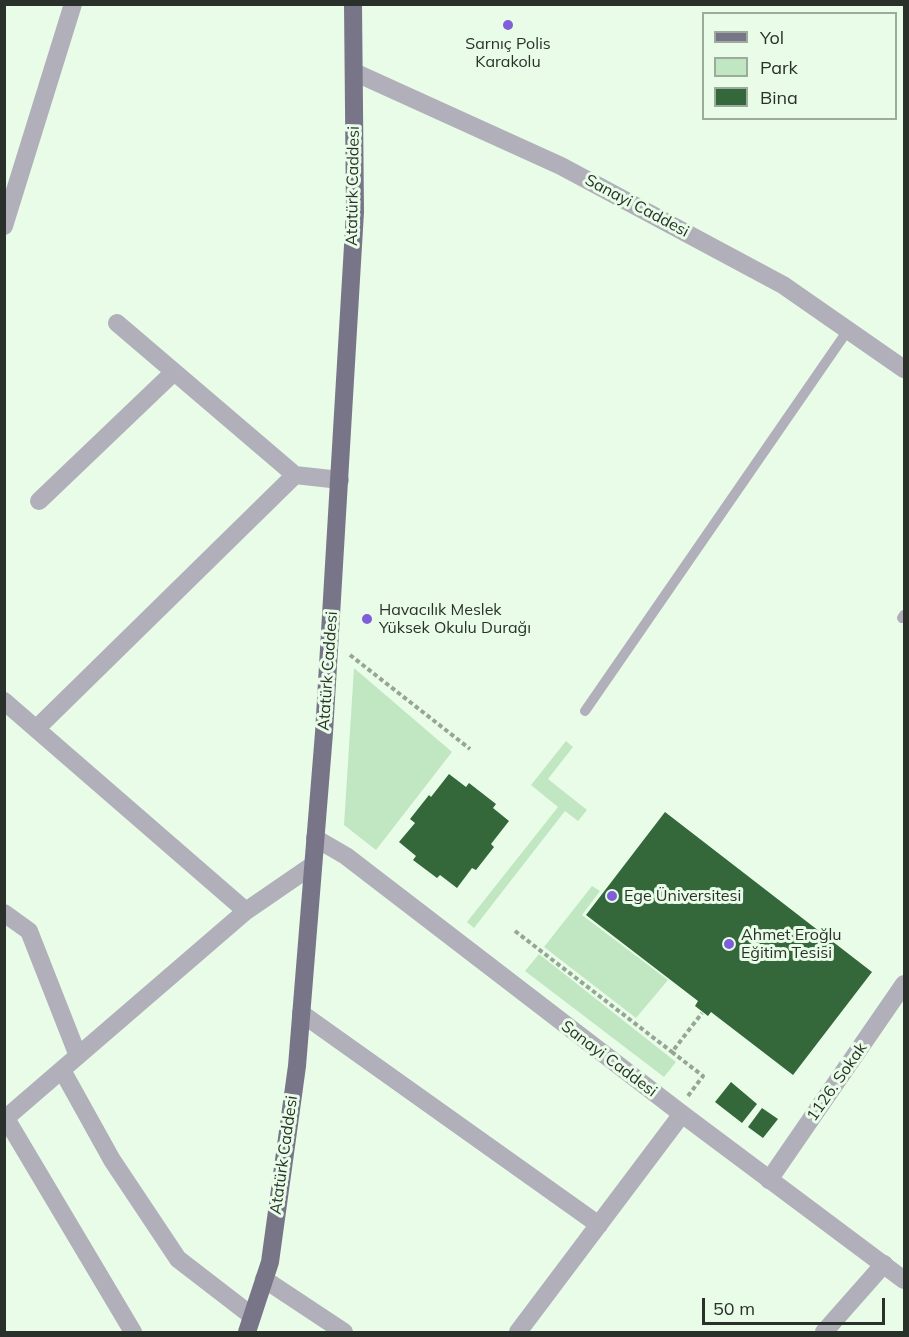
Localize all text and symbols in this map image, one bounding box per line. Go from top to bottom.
legend [702,12,897,120]
marker: Sarnıç Polis Karakolu [501,18,515,32]
text: Yol [760,26,784,49]
place label: Sarnıç Polis Karakolu [465,34,551,72]
text: Park [760,56,798,79]
text: Bina [760,86,798,109]
street label: Atatürk Caddesi [342,126,364,246]
street label: Sanayi Caddesi [582,171,692,241]
place label: Havacılık Meslek Yüksek Okulu Durağı [379,600,531,638]
street label: Atatürk Caddesi [314,611,342,731]
marker: Havacılık Meslek Yüksek Okulu Durağı [360,612,374,626]
place label: Ege Üniversitesi [624,886,741,906]
marker: Ege Üniversitesi [605,889,619,903]
place label: Ahmet Eroğlu Eğitim Tesisi [741,925,842,963]
marker: Ahmet Eroğlu Eğitim Tesisi [722,937,736,951]
street label: Sanayi Caddesi [557,1017,661,1101]
street label: 1126. Sokak [803,1039,871,1125]
street label: Atatürk Caddesi [266,1094,302,1216]
scale bar [705,1286,888,1324]
text: 50 m [713,1297,755,1320]

